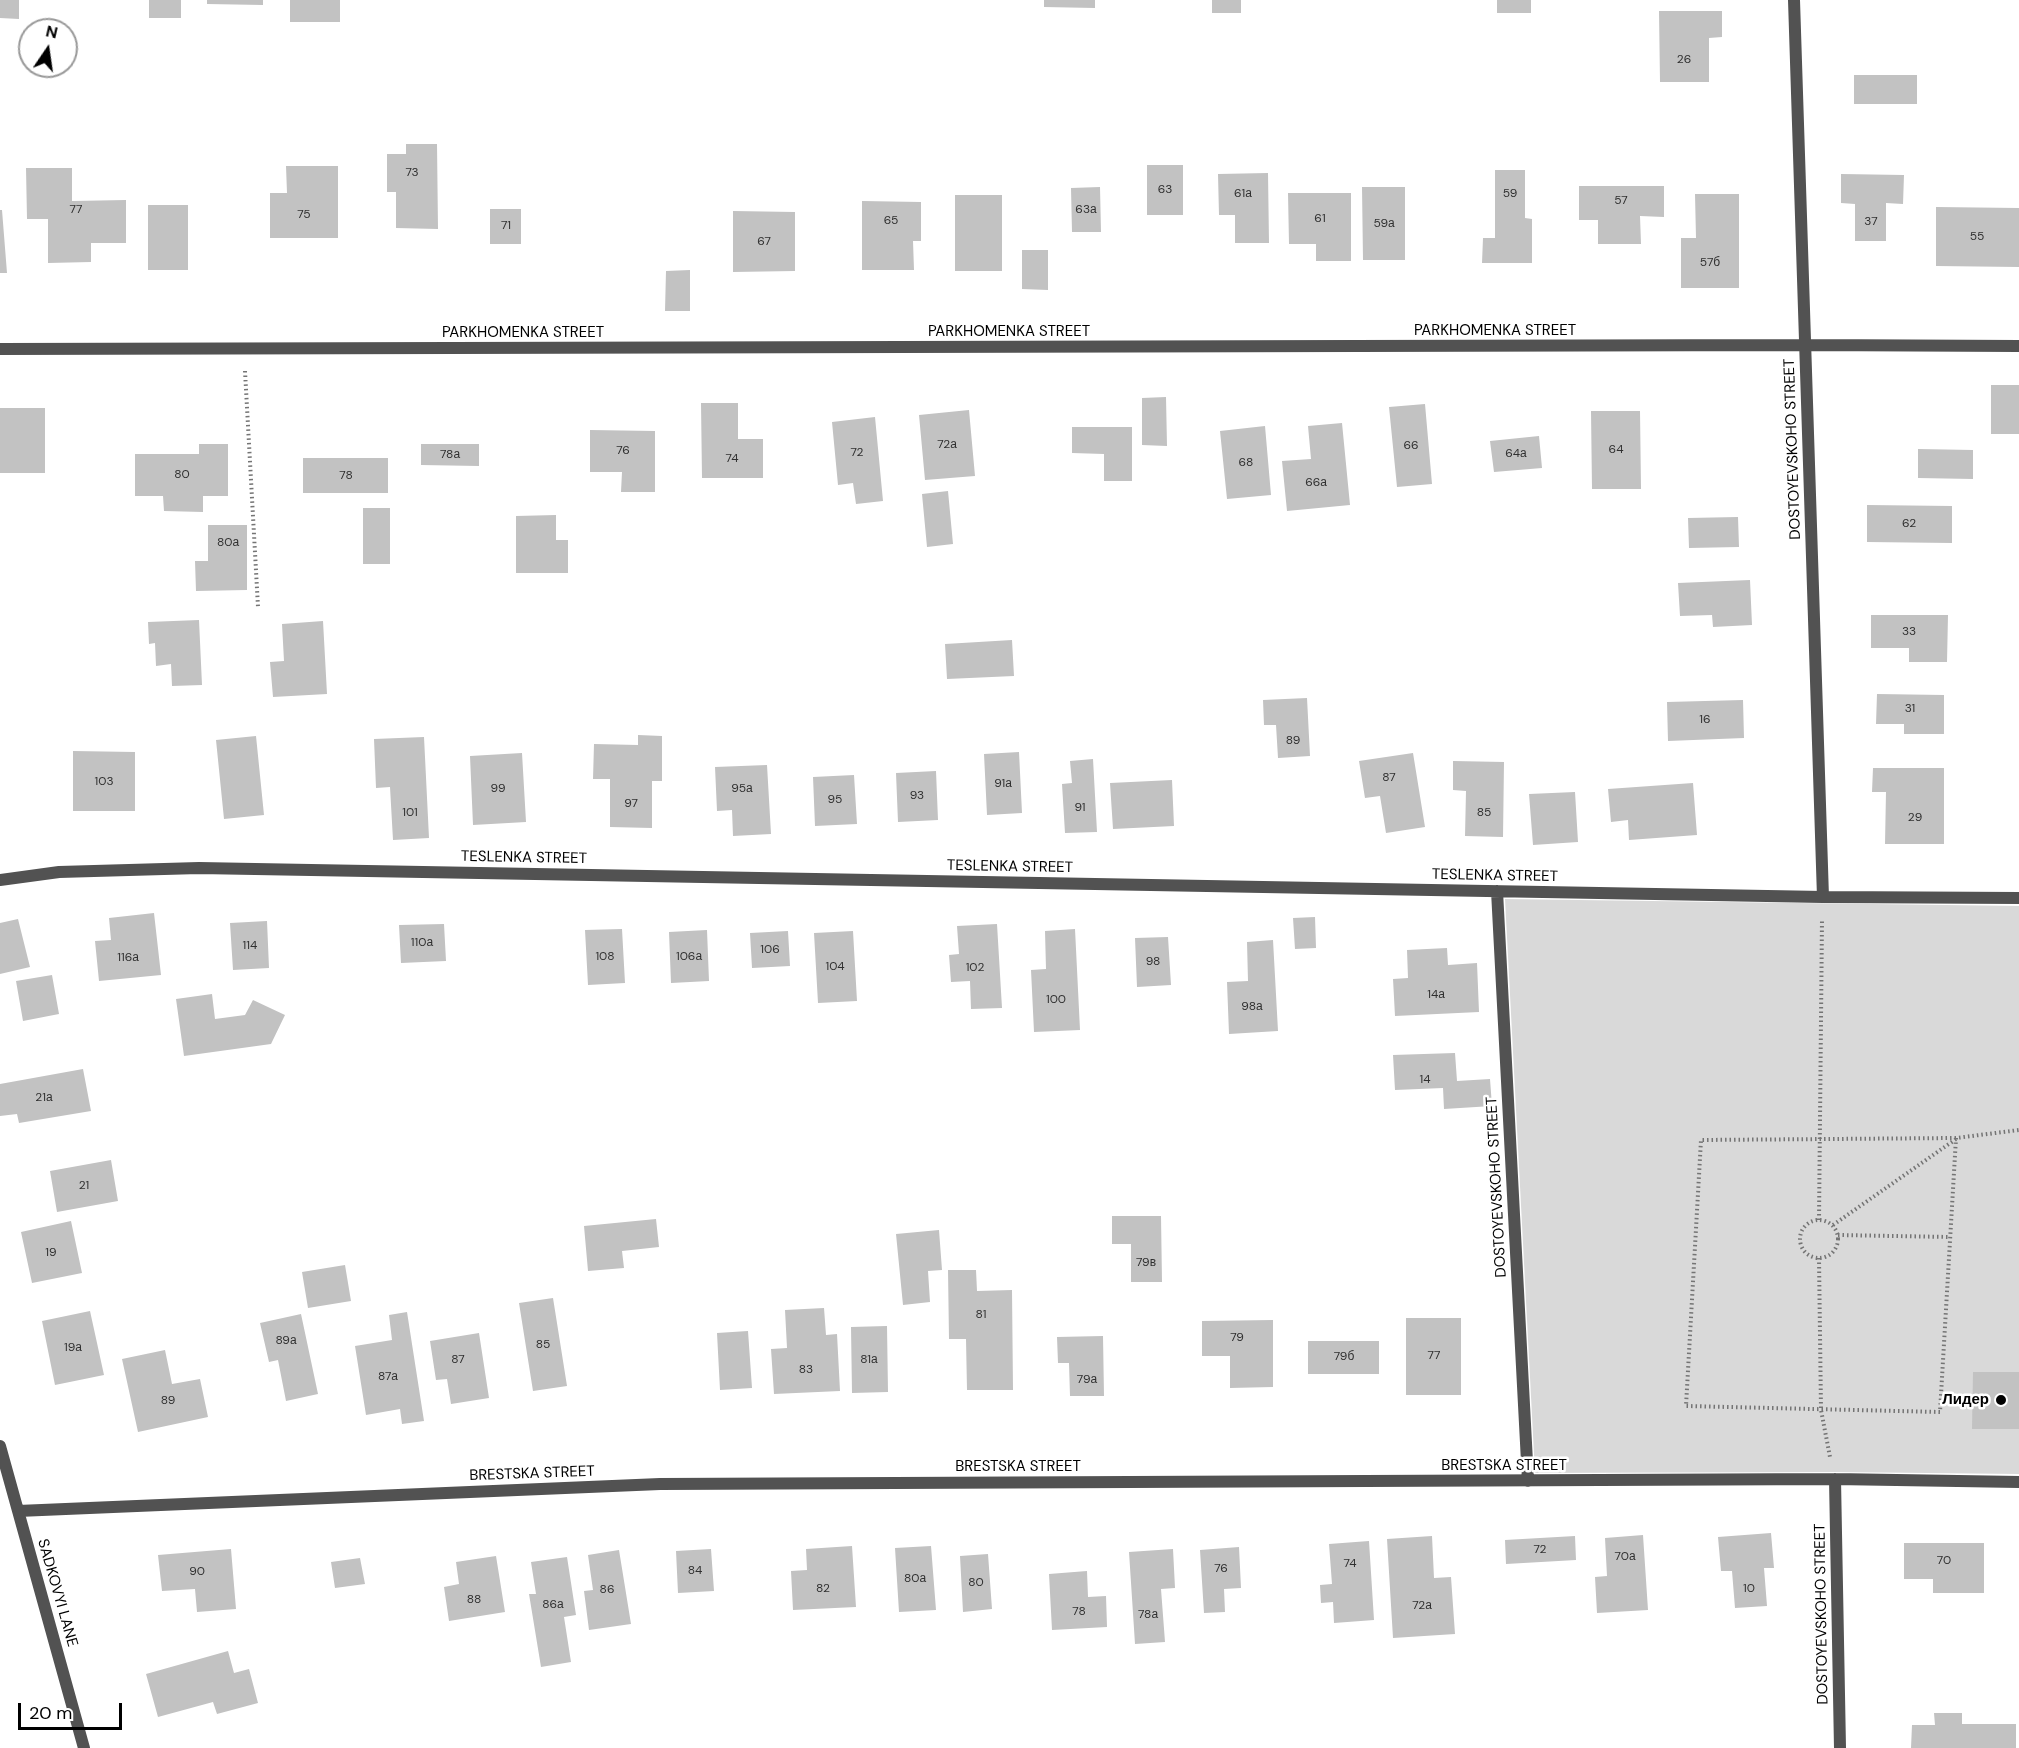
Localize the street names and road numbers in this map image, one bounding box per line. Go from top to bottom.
street label: PARKHOMENKA STREET [1414,322,1576,340]
street label: PARKHOMENKA STREET [928,323,1090,341]
street label: PARKHOMENKA STREET [442,324,604,342]
street label: DOSTOYEVSKOHO STREET [1781,358,1805,540]
street label: TESLENKA STREET [461,848,587,868]
street label: TESLENKA STREET [947,857,1073,877]
street label: TESLENKA STREET [1432,866,1558,886]
street label: DOSTOYEVSKOHO STREET [1483,1096,1511,1278]
street label: BRESTSKA STREET [1441,1457,1567,1475]
street label: BRESTSKA STREET [955,1458,1081,1476]
street label: BRESTSKA STREET [469,1463,595,1485]
street label: DOSTOYEVSKOHO STREET [1811,1523,1833,1705]
street label: SADKOVYI LANE [33,1537,81,1649]

